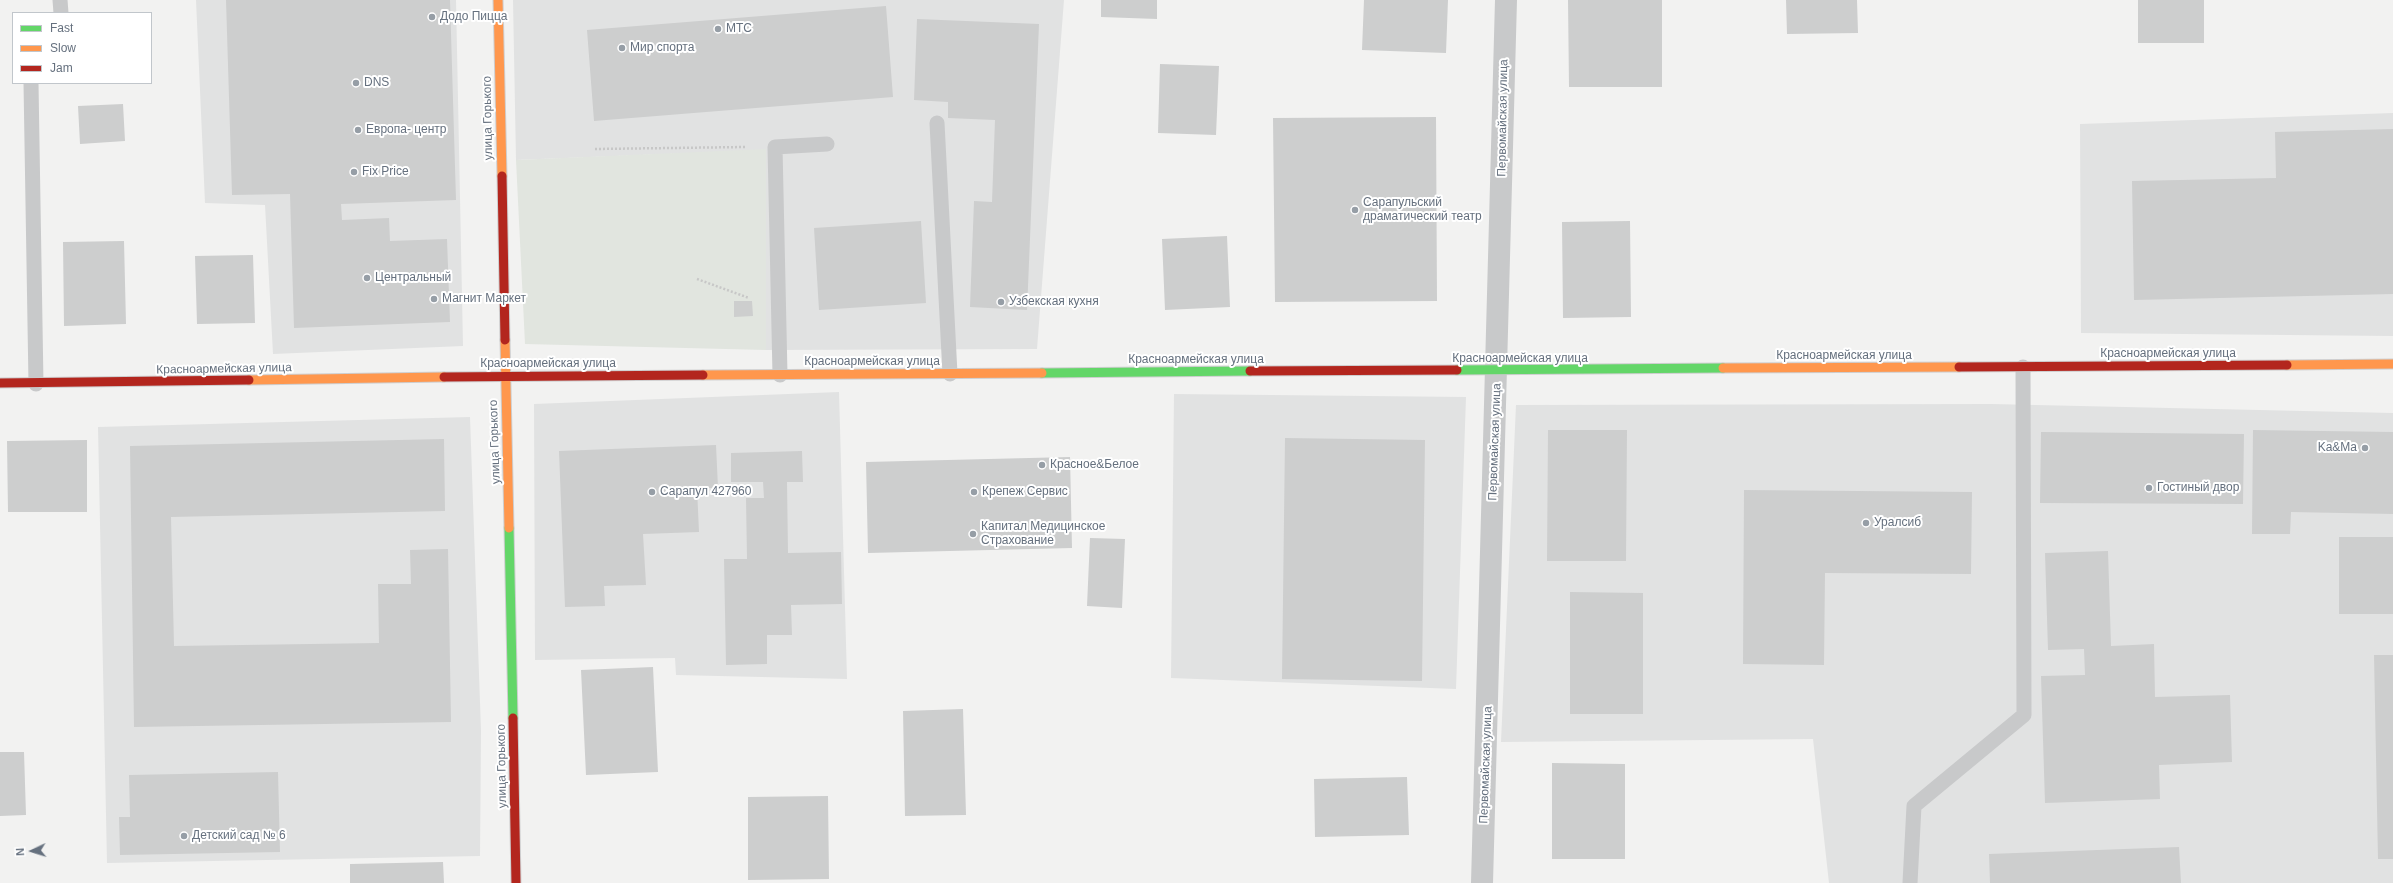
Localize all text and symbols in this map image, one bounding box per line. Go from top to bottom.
place label: Додо Пицца [440,10,507,24]
legend [12,12,152,84]
marker: Додо Пицца [427,12,437,22]
text: Fast [50,21,73,35]
place label: МТС [726,22,752,36]
marker: МТС [713,24,723,34]
text: Slow [50,41,76,55]
place label: Мир спорта [630,41,694,55]
marker: Мир спорта [617,43,627,53]
street label: Первомайская улица [1495,59,1511,177]
text: Jam [50,61,73,75]
place label: DNS [364,76,389,90]
street label: улица Горького [480,76,496,160]
marker: DNS [351,78,361,88]
place label: Европа- центр [366,123,446,137]
marker: Европа- центр [353,125,363,135]
place label: Fix Price [362,165,409,179]
marker: Fix Price [349,167,359,177]
place label: Сарапульский драматический театр [1363,196,1482,224]
marker: Сарапульский драматический театр [1350,205,1360,215]
place label: Центральный [375,271,451,285]
marker: Центральный [362,273,372,283]
place label: Магнит Маркет [442,292,526,306]
marker: Магнит Маркет [429,294,439,304]
place label: Узбекская кухня [1009,295,1099,309]
marker: Узбекская кухня [996,297,1006,307]
street label: Красноармейская улица [2100,347,2236,361]
street label: Красноармейская улица [1776,349,1912,363]
street label: Красноармейская улица [1452,352,1588,366]
street label: Красноармейская улица [1128,353,1264,367]
street label: Красноармейская улица [804,355,940,369]
street label: Красноармейская улица [480,357,616,371]
street label: Красноармейская улица [156,361,292,377]
street label: Первомайская улица [1486,383,1504,501]
street label: улица Горького [486,400,504,484]
place label: Ka&Ma [2318,441,2357,455]
marker: Ka&Ma [2360,443,2370,453]
place label: Красное&Белое [1050,458,1139,472]
marker: Красное&Белое [1037,460,1047,470]
place label: Гостиный двор [2157,481,2239,495]
marker: Гостиный двор [2144,483,2154,493]
place label: Сарапул 427960 [660,485,751,499]
place label: Крепеж Сервис [982,485,1068,499]
marker: Сарапул 427960 [647,487,657,497]
marker: Крепеж Сервис [969,487,979,497]
place label: Уралсиб [1874,516,1921,530]
marker: Уралсиб [1861,518,1871,528]
place label: Капитал Медицинское Страхование [981,520,1105,548]
marker: Капитал Медицинское Страхование [968,529,978,539]
street label: Первомайская улица [1477,706,1495,824]
street label: улица Горького [494,724,510,808]
place label: Детский сад № 6 [192,829,286,843]
north arrow [12,831,52,871]
marker: Детский сад № 6 [179,831,189,841]
text: N [14,847,26,856]

